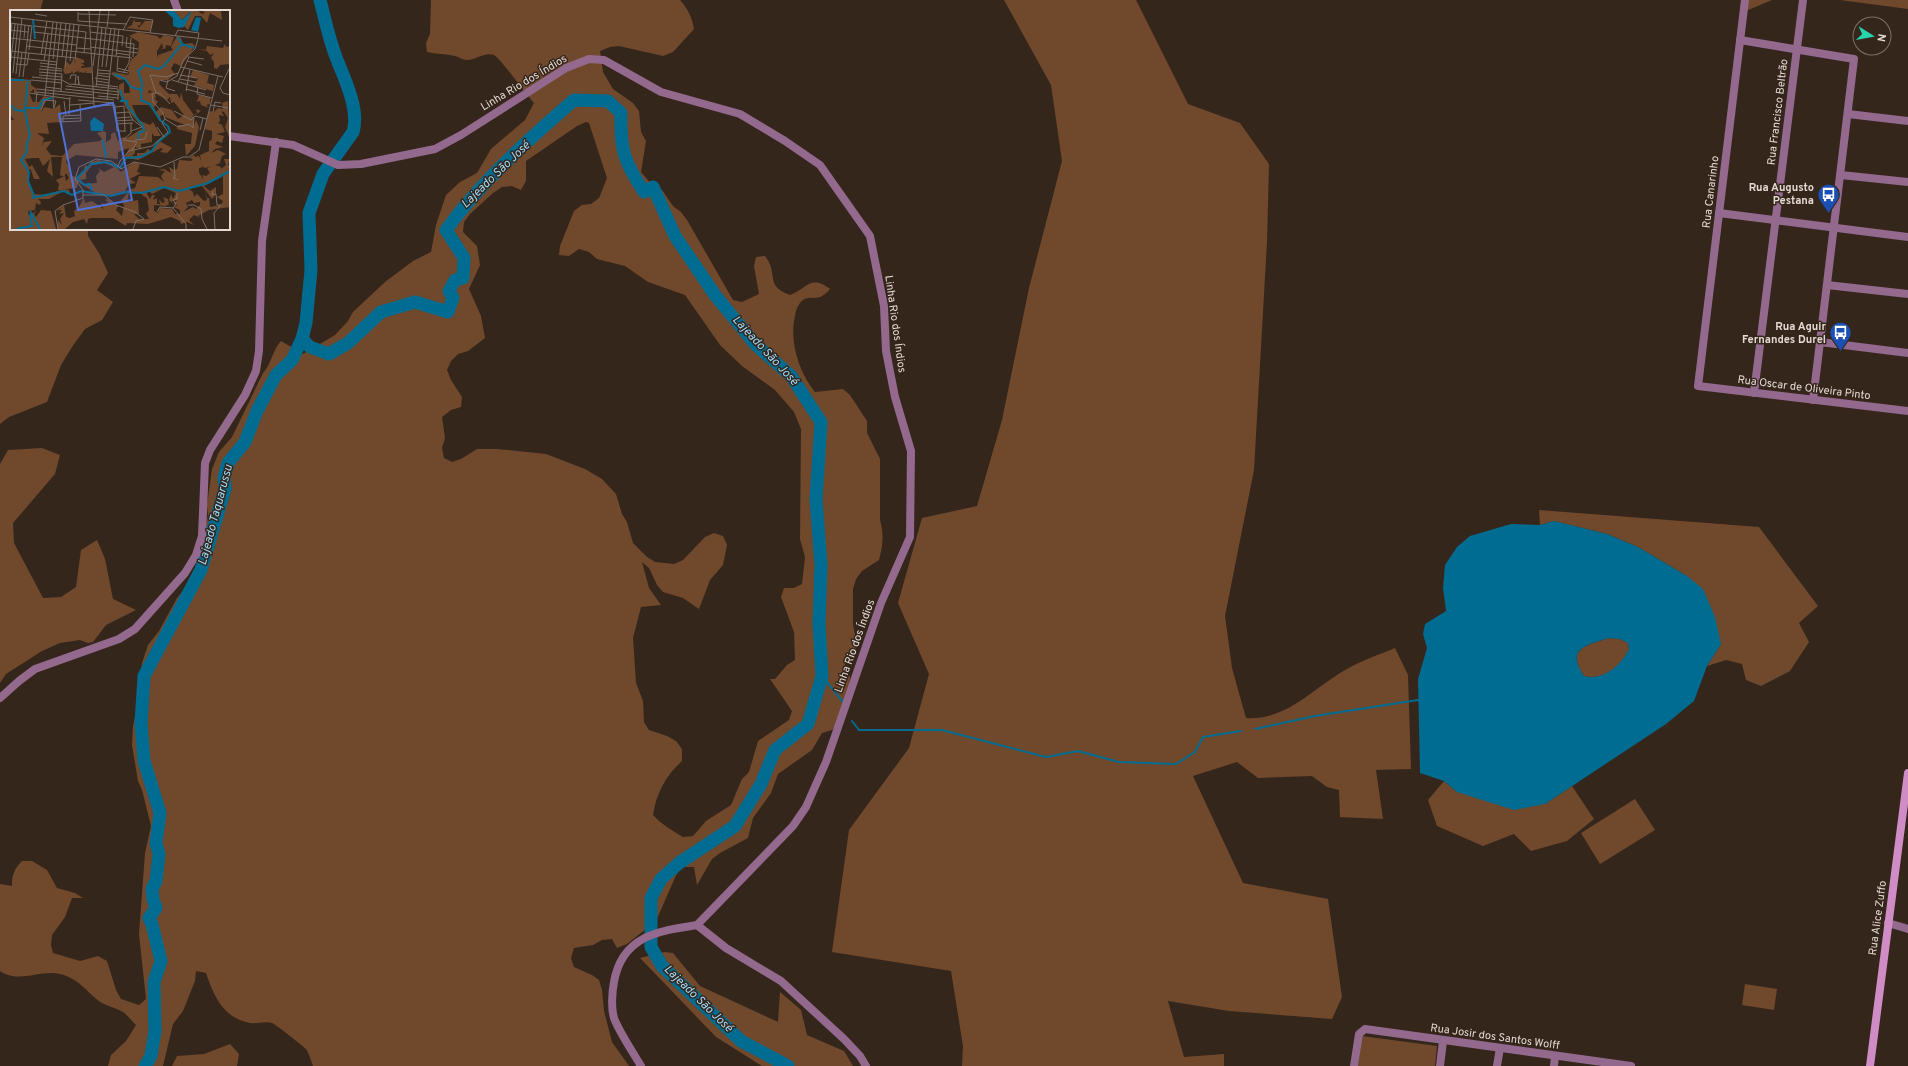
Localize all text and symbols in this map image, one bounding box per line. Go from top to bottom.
inset map [10,10,230,230]
north arrow [1852,16,1892,56]
text: N [1873,33,1888,43]
street label: Linha Rio dos Índios [478,51,570,114]
street label: Rua Francisco Beltrão [1765,58,1791,166]
water label: Lajeado São José [458,137,535,212]
street label: Rua Canarinho [1700,155,1722,229]
place label: Rua Augusto Pestana [1749,181,1814,208]
bus stop icon: Rua Augusto Pestana [1816,181,1842,214]
street label: Linha Rio dos Índios [881,274,910,374]
water label: Lajeado São José [728,313,802,390]
place label: Rua Aguir Fernandes Durel [1742,320,1826,347]
bus stop icon: Rua Aguir Fernandes Durel [1828,320,1854,353]
street label: Rua Oscar de Oliveira Pinto [1737,373,1871,403]
water label: Lajeado Taquarussu [195,463,237,567]
street label: Linha Rio dos Índios [831,597,878,695]
street label: Rua Alice Zuffo [1866,880,1890,956]
water label: Lajeado São José [660,962,737,1037]
street label: Rua Josir dos Santos Wolff [1430,1021,1561,1053]

